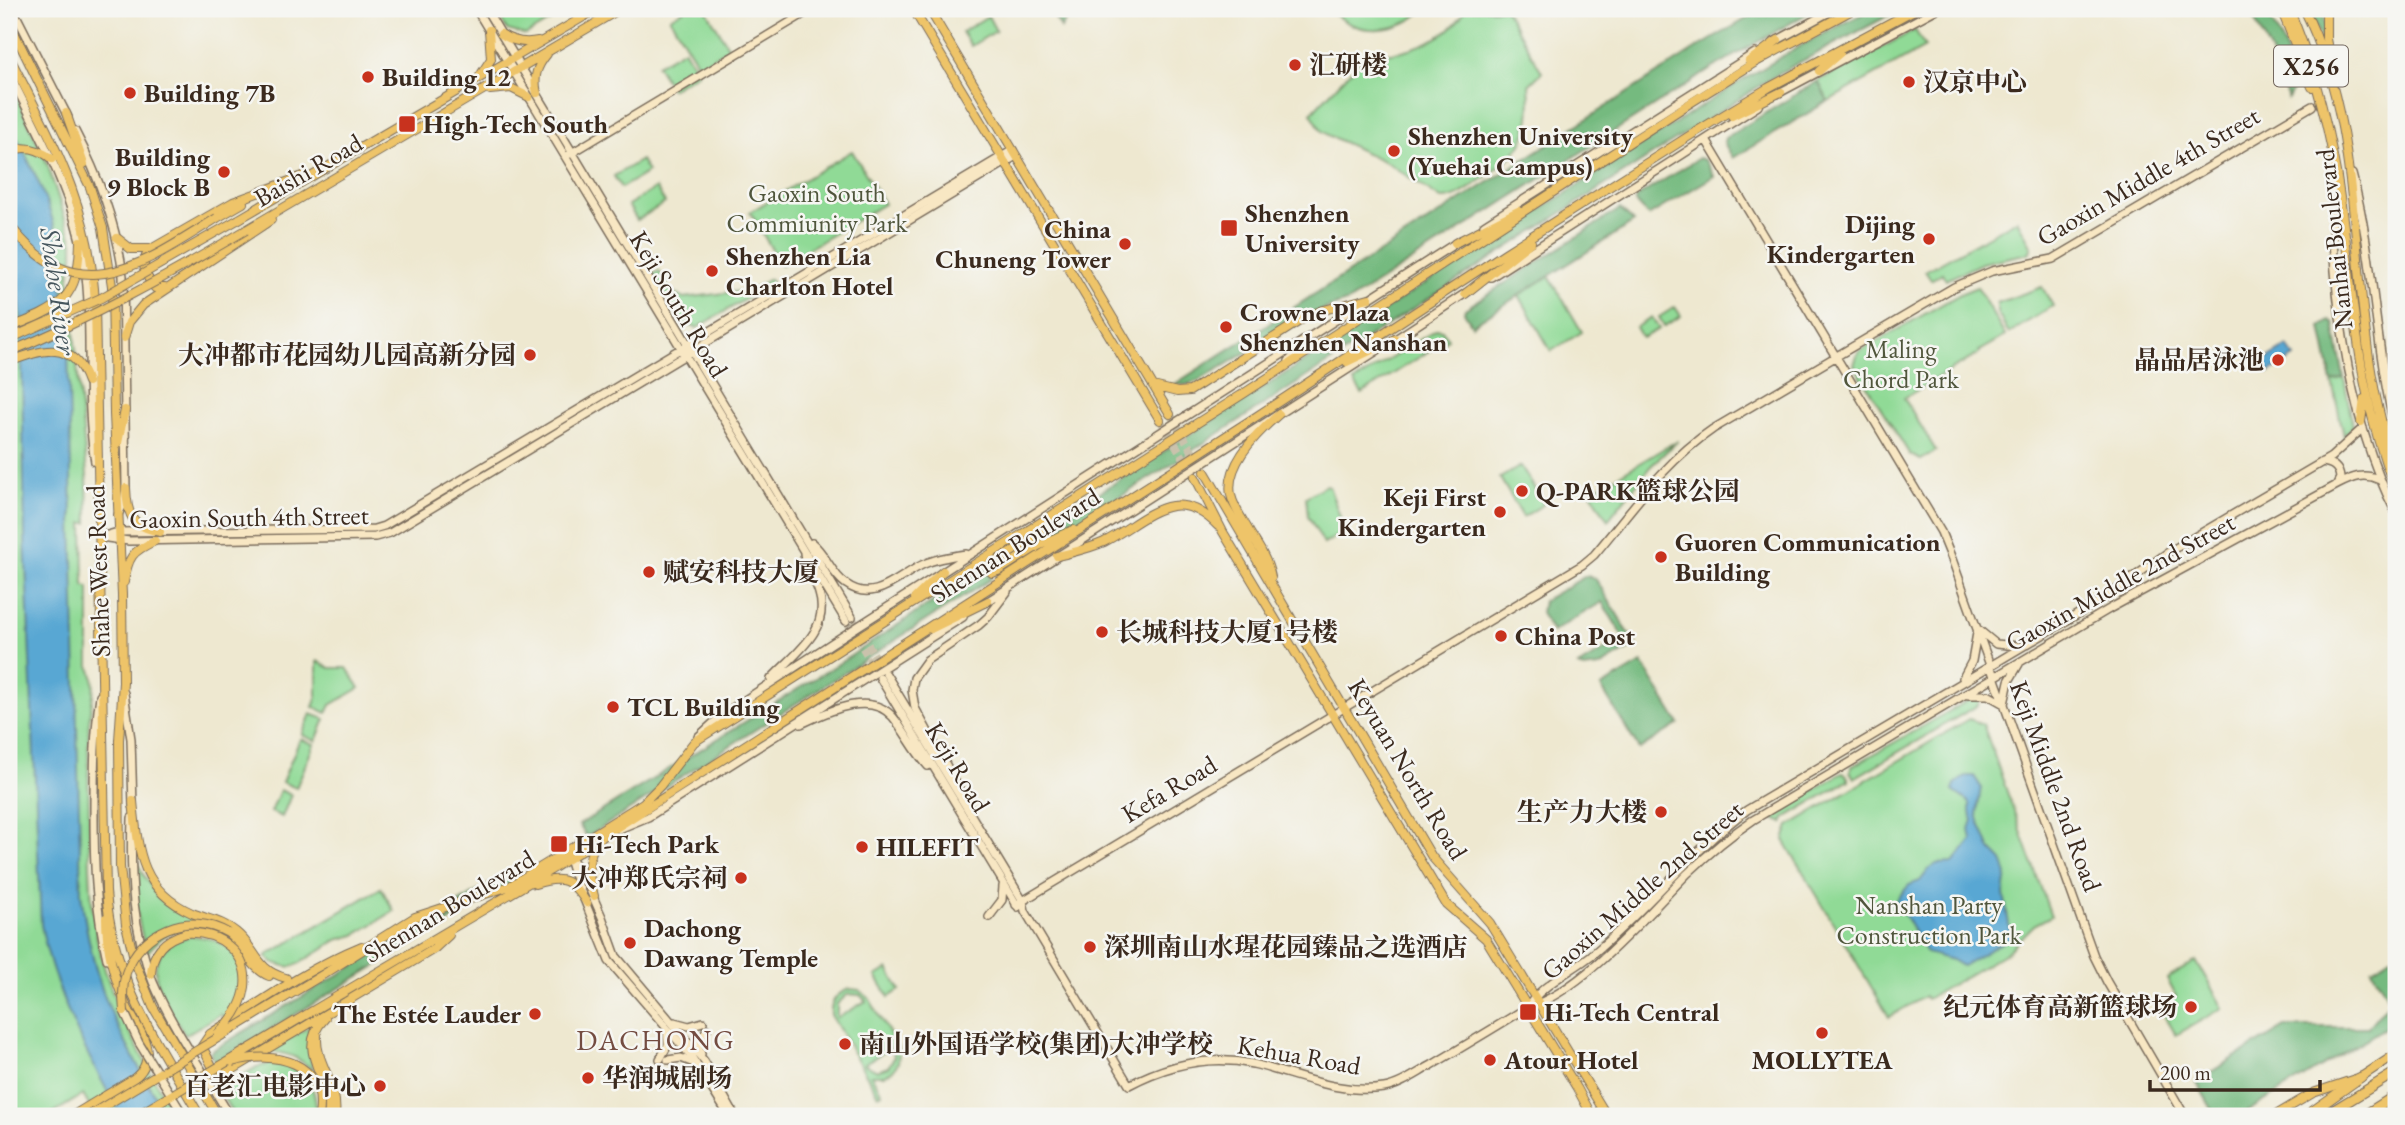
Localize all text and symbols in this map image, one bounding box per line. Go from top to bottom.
road number: X256 [2274,46,2348,86]
place label: 汇研楼 [1309,48,1387,82]
marker: 汇研楼 [1287,57,1303,73]
place label: Building 12 [382,60,511,94]
place label: 汉京中心 [1923,65,2027,99]
marker: Building 12 [360,69,376,85]
marker: 汉京中心 [1901,74,1917,90]
place label: Building 7B [144,76,275,110]
marker: Building 7B [122,85,138,101]
street label: Gaoxin Middle 4th Street [2030,98,2266,254]
place label: High-Tech South [423,107,608,141]
marker: High-Tech South [397,114,417,134]
place label: Shenzhen University (Yuehai Campus) [1408,119,1633,183]
street label: Baishi Road [248,125,369,215]
place label: Building 9 Block B [107,140,211,204]
marker: Shenzhen University (Yuehai Campus) [1386,143,1402,159]
street label: Nanhai Boulevard [2308,146,2360,331]
marker: Building 9 Block B [216,164,232,180]
park label: Gaoxin South Commiunity Park [726,176,908,240]
place label: Shenzhen University [1245,196,1360,260]
place label: Dijing Kindergarten [1767,207,1916,271]
place label: China Chuneng Tower [935,212,1112,276]
marker: Shenzhen University [1219,218,1239,238]
water label: Shahe River [32,224,86,358]
street label: Keji South Road [622,224,737,384]
marker: Dijing Kindergarten [1921,231,1937,247]
marker: China Chuneng Tower [1117,236,1133,252]
place label: Shenzhen Lia Charlton Hotel [726,239,894,303]
marker: Shenzhen Lia Charlton Hotel [704,263,720,279]
place label: Crowne Plaza Shenzhen Nanshan [1240,295,1448,359]
marker: Crowne Plaza Shenzhen Nanshan [1218,319,1234,335]
park label: Maling Chord Park [1843,332,1960,396]
place label: 大冲都市花园幼儿园高新分园 [178,338,516,372]
place label: 晶品居泳池 [2134,343,2264,377]
marker: 大冲都市花园幼儿园高新分园 [522,347,538,363]
marker: 晶品居泳池 [2270,352,2286,368]
place label: Q-PARK篮球公园 [1536,474,1740,508]
street label: Shennan Boulevard [924,479,1107,611]
place label: Keji First Kindergarten [1338,480,1486,544]
marker: Q-PARK篮球公园 [1514,483,1530,499]
street label: Shahe West Road [78,484,118,658]
street label: Gaoxin South 4th Street [129,498,369,536]
marker: Keji First Kindergarten [1492,504,1508,520]
street label: Gaoxin Middle 2nd Street [1999,505,2241,659]
place label: Guoren Communication Building [1675,525,1941,589]
marker: Guoren Communication Building [1653,549,1669,565]
place label: 赋安科技大厦 [663,555,819,589]
marker: 赋安科技大厦 [641,564,657,580]
place label: 长城科技大厦1号楼 [1116,615,1338,649]
place label: China Post [1515,619,1635,653]
marker: 长城科技大厦1号楼 [1094,624,1110,640]
marker: China Post [1493,628,1509,644]
street label: Keyuan North Road [1340,672,1476,867]
street label: Keji Middle 2nd Road [2002,676,2110,897]
place label: TCL Building [627,690,780,724]
marker: TCL Building [605,699,621,715]
street label: Keji Road [918,716,999,819]
street label: Kefa Road [1115,747,1224,831]
street label: Gaoxin Middle 2nd Street [1534,793,1750,987]
place label: 生产力大楼 [1517,795,1647,829]
marker: 生产力大楼 [1653,804,1669,820]
place label: Hi-Tech Park [575,827,720,861]
place label: HILEFIT [876,830,979,864]
marker: Hi-Tech Park [549,834,569,854]
marker: HILEFIT [854,839,870,855]
street label: Shennan Boulevard [357,841,542,970]
place label: 大冲郑氏宗祠 [571,861,727,895]
marker: 大冲郑氏宗祠 [733,870,749,886]
park label: Nanshan Party Construction Park [1836,888,2022,952]
place label: Dachong Dawang Temple [644,911,818,975]
place label: 深圳南山水瑆花园臻品之选酒店 [1104,930,1468,964]
marker: Dachong Dawang Temple [622,935,638,951]
marker: 深圳南山水瑆花园臻品之选酒店 [1082,939,1098,955]
place label: 纪元体育高新篮球场 [1943,990,2177,1024]
place label: Hi-Tech Central [1544,995,1719,1029]
place label: The Estée Lauder [333,997,521,1031]
marker: 纪元体育高新篮球场 [2183,999,2199,1015]
marker: Hi-Tech Central [1518,1002,1538,1022]
marker: The Estée Lauder [527,1006,543,1022]
district label: DACHONG [576,1022,736,1058]
marker: MOLLYTEA [1814,1025,1830,1041]
place label: 南山外国语学校(集团)大冲学校 [859,1027,1213,1061]
street label: Kehua Road [1235,1027,1364,1083]
marker: 南山外国语学校(集团)大冲学校 [837,1036,853,1052]
place label: Atour Hotel [1503,1043,1639,1077]
place label: MOLLYTEA [1751,1043,1893,1077]
scale bar [2150,1048,2319,1092]
marker: Atour Hotel [1482,1052,1498,1068]
text: 200 m [2160,1059,2211,1086]
place label: 华润城剧场 [602,1061,732,1095]
place label: 百老汇电影中心 [184,1069,366,1103]
marker: 华润城剧场 [580,1070,596,1086]
marker: 百老汇电影中心 [372,1078,388,1094]

